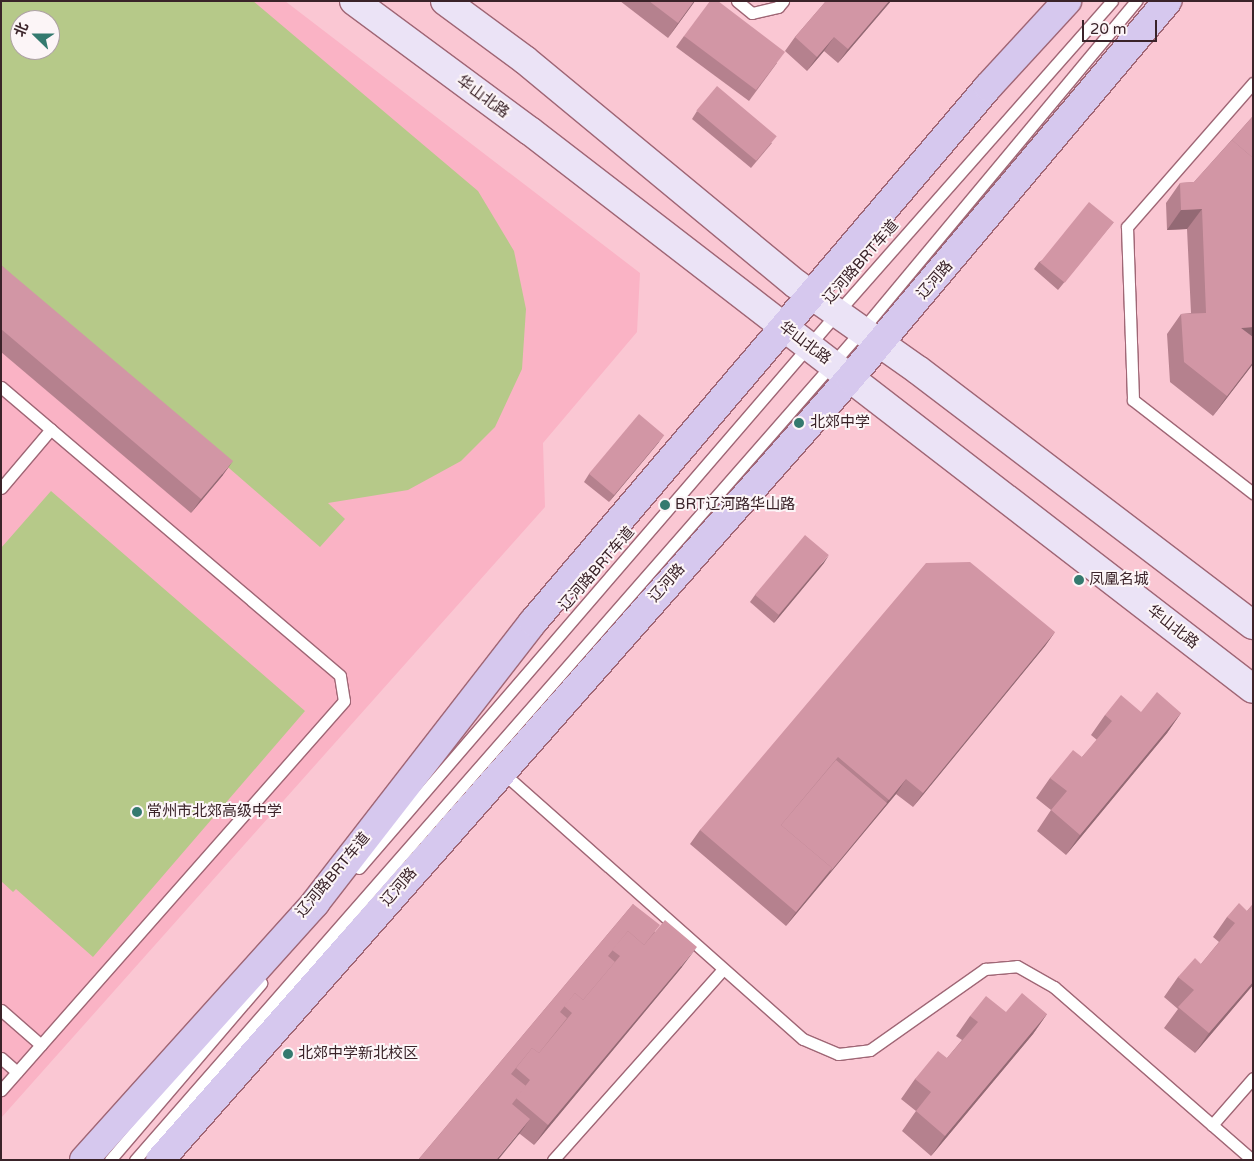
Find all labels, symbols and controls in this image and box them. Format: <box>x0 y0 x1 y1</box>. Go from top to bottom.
north arrow <box>10 10 60 60</box>
scale bar <box>1084 10 1159 42</box>
text: 北 <box>11 20 32 39</box>
text: 20 m <box>1090 20 1127 38</box>
street label: 华山北路 <box>453 72 513 122</box>
street label: 辽河路BRT车道 <box>820 216 902 308</box>
street label: 辽河路 <box>913 257 957 303</box>
street label: 华山北路 <box>776 318 834 368</box>
place label: 北郊中学 <box>810 414 870 432</box>
marker: 北郊中学 <box>792 416 806 430</box>
place label: BRT辽河路华山路 <box>675 496 795 514</box>
marker: BRT辽河路华山路 <box>659 499 671 511</box>
street label: 辽河路BRT车道 <box>556 523 638 615</box>
street label: 辽河路 <box>645 560 689 606</box>
place label: 凤凰名城 <box>1089 571 1149 589</box>
marker: 凤凰名城 <box>1073 574 1085 586</box>
street label: 华山北路 <box>1144 601 1202 653</box>
place label: 常州市北郊高级中学 <box>147 803 282 821</box>
marker: 常州市北郊高级中学 <box>131 806 143 818</box>
street label: 辽河路BRT车道 <box>292 829 374 921</box>
street label: 辽河路 <box>377 864 421 910</box>
place label: 北郊中学新北校区 <box>298 1045 418 1063</box>
marker: 北郊中学新北校区 <box>282 1048 294 1060</box>

